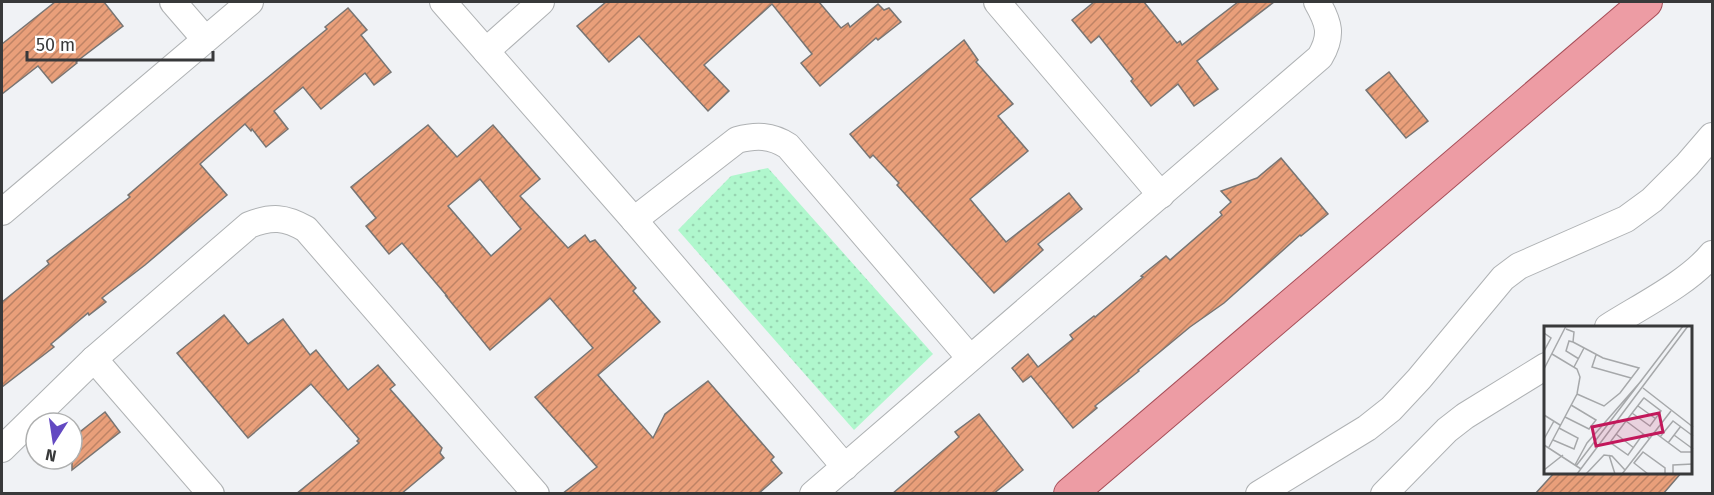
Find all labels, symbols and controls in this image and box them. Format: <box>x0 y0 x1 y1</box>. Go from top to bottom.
scale bar <box>27 24 213 62</box>
text: 50 m <box>36 34 75 56</box>
inset map <box>1544 326 1693 474</box>
north arrow <box>24 411 84 471</box>
text: N <box>44 445 58 466</box>

